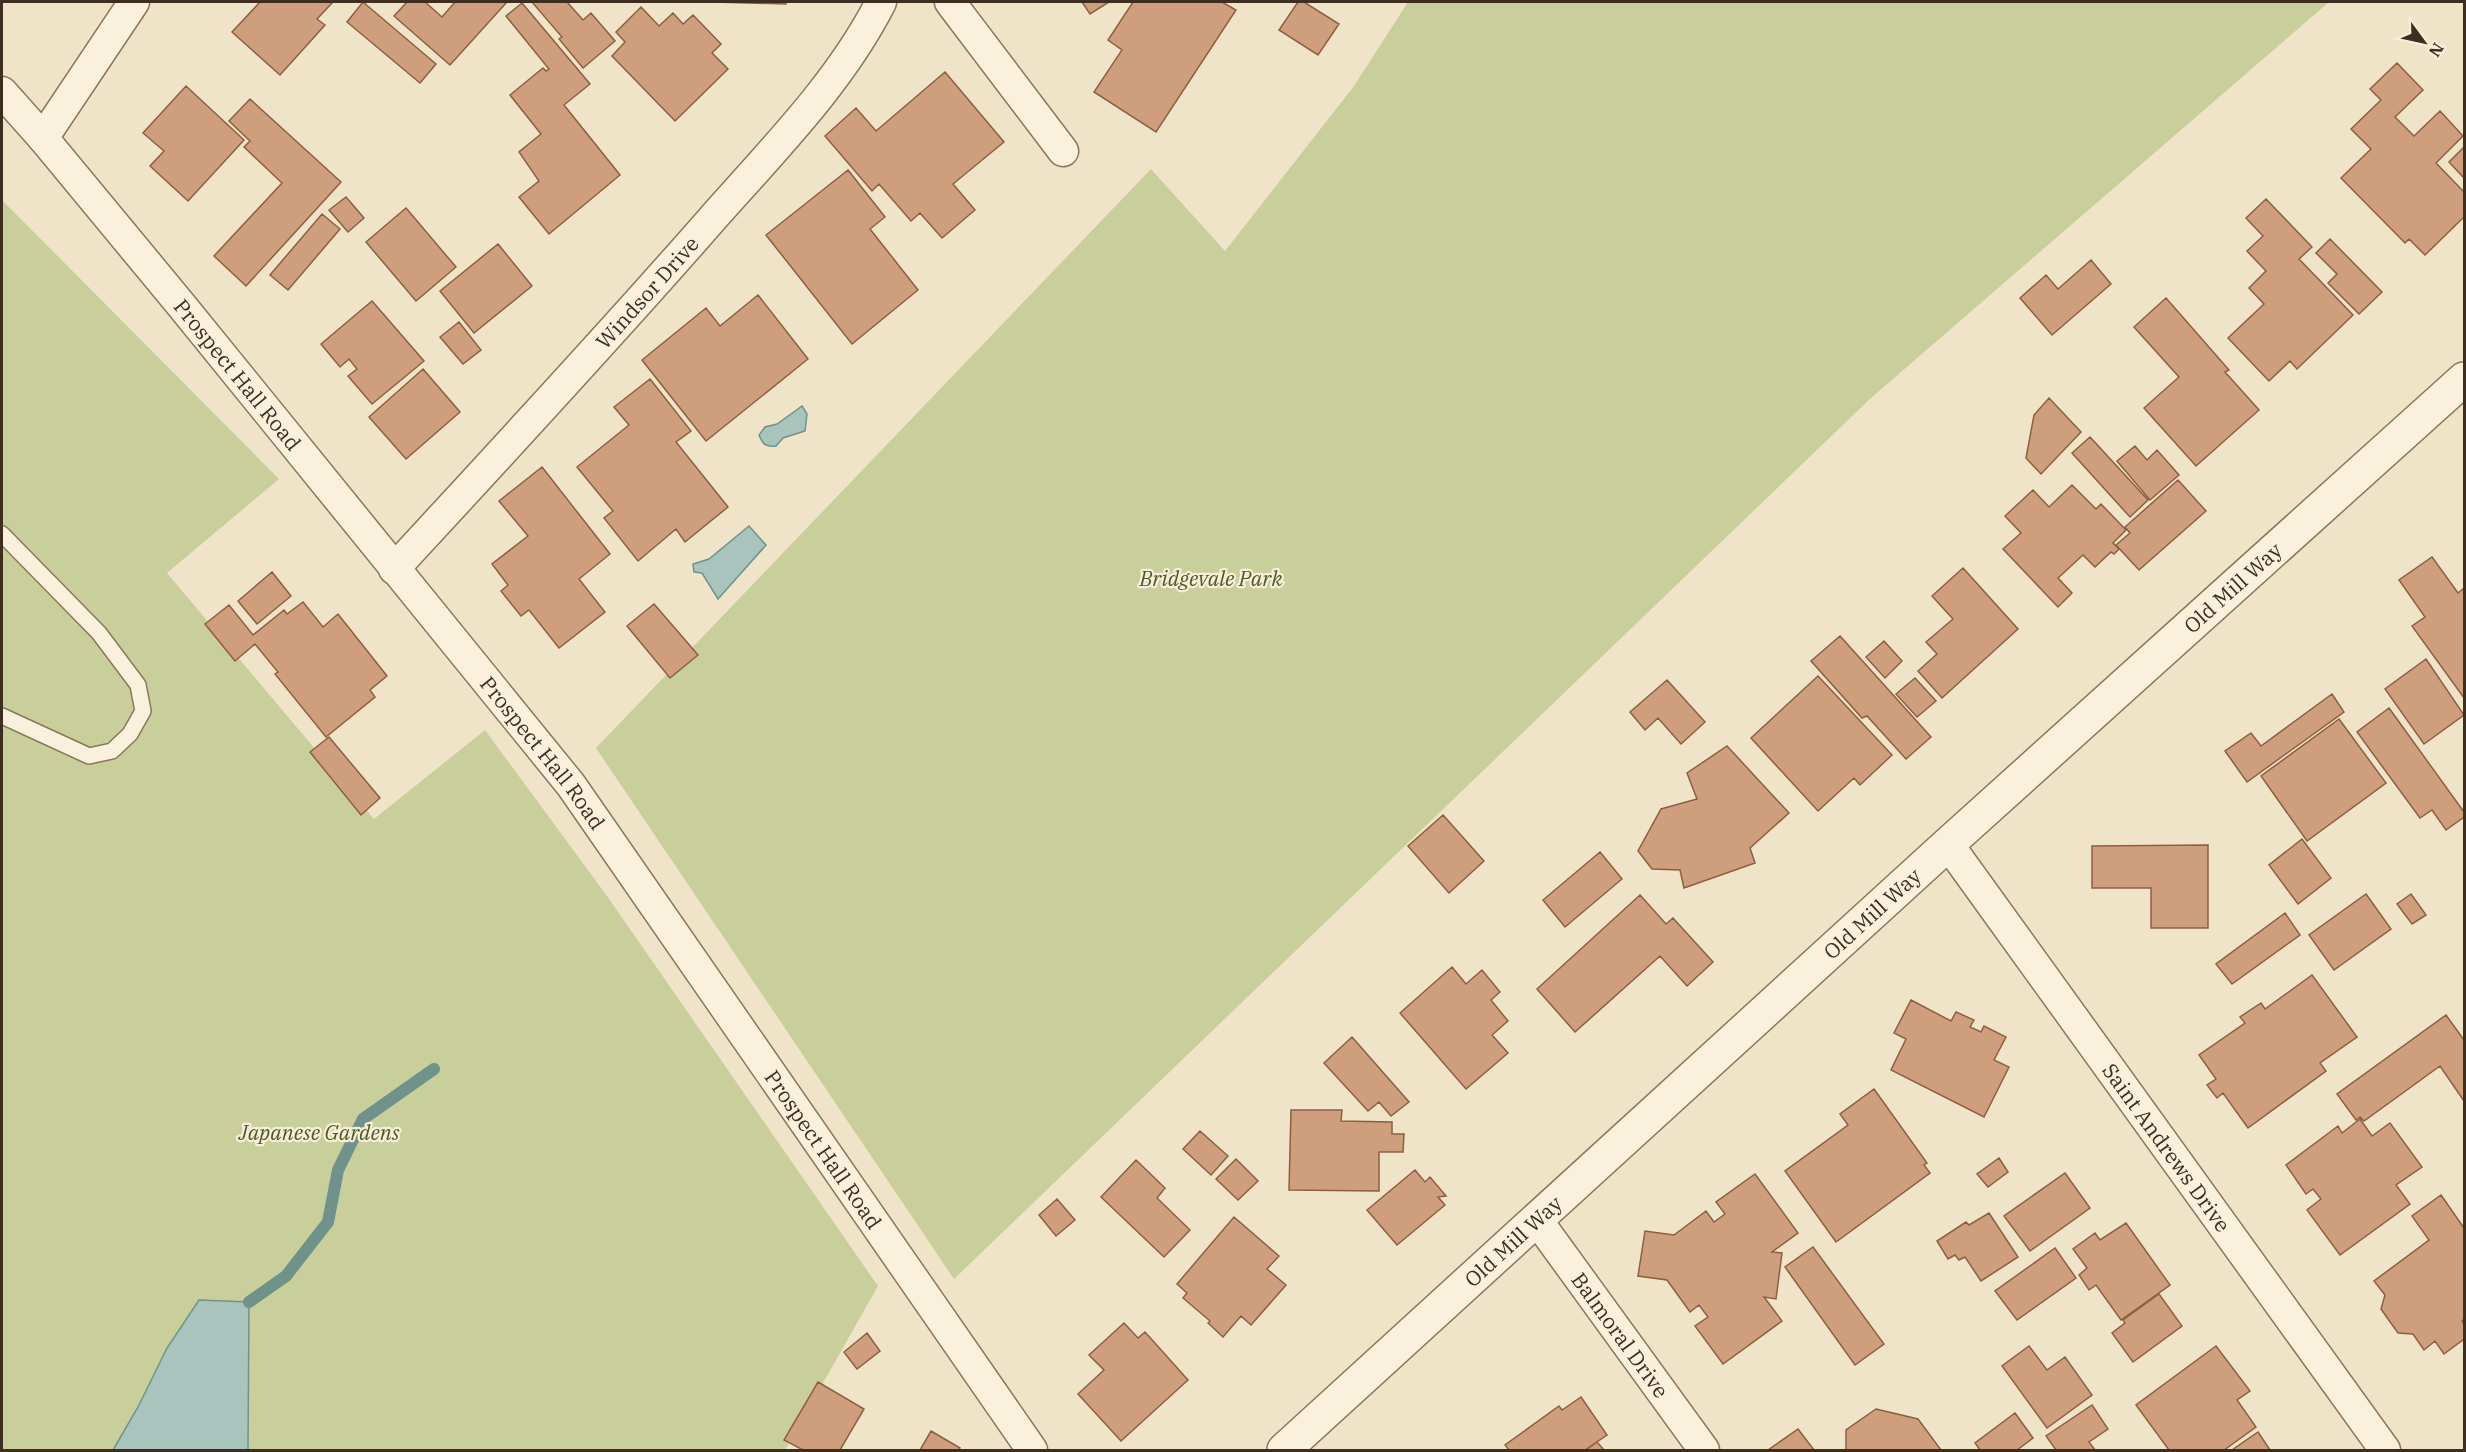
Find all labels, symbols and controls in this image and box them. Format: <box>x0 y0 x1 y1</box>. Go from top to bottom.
north arrow <box>2394 12 2454 72</box>
text: N <box>2425 39 2448 61</box>
street label: Windsor Drive <box>589 230 705 355</box>
street label: Prospect Hall Road <box>168 293 308 456</box>
street label: Old Mill Way <box>2177 535 2288 639</box>
park label: Bridgevale Park <box>1138 564 1283 592</box>
street label: Prospect Hall Road <box>474 670 612 835</box>
street label: Old Mill Way <box>1817 861 1927 965</box>
street label: Saint Andrews Drive <box>2096 1057 2237 1237</box>
street label: Prospect Hall Road <box>759 1064 889 1234</box>
park label: Japanese Gardens <box>238 1118 400 1146</box>
street label: Old Mill Way <box>1458 1189 1568 1293</box>
street label: Balmoral Drive <box>1565 1266 1675 1403</box>

